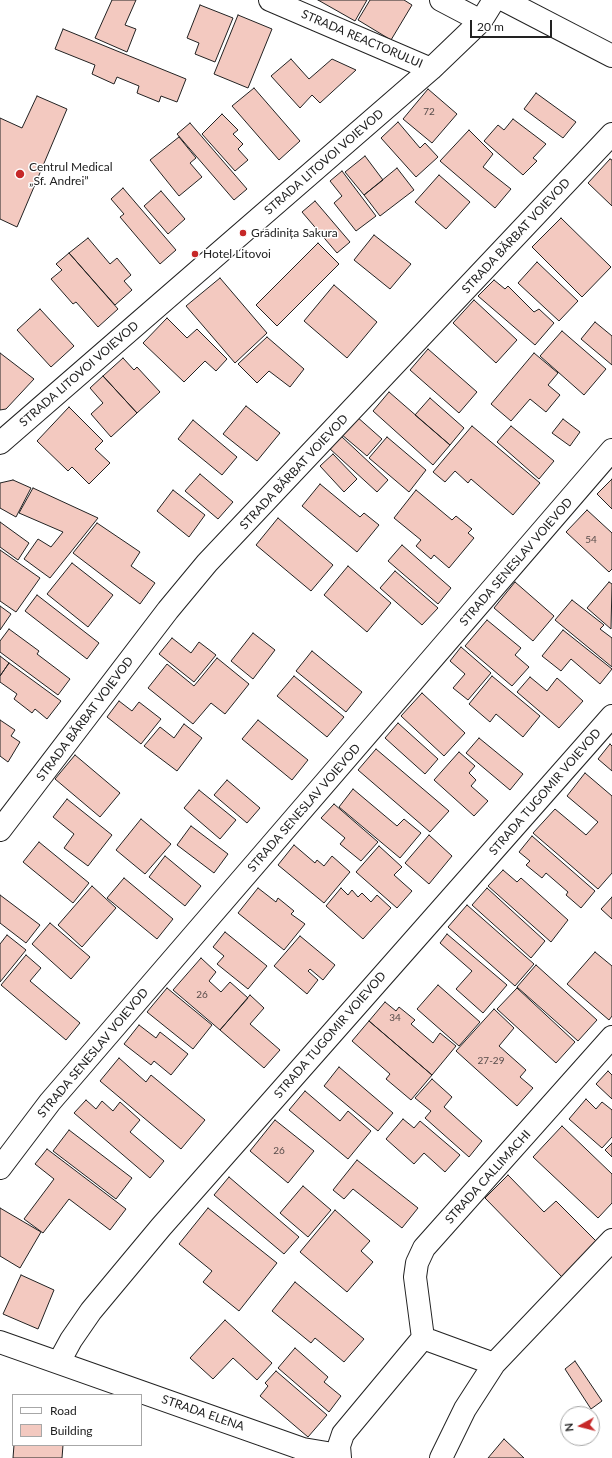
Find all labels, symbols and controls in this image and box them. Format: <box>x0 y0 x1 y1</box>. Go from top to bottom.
street label: STRADA REACTORULUI <box>299 7 425 71</box>
scale bar <box>472 12 554 38</box>
text: 20 m <box>477 19 504 34</box>
street label: STRADA LITOVOI VOIEVOD <box>261 106 387 218</box>
house number: 72 <box>423 106 435 118</box>
place label: Centrul Medical „Sf. Andrei” <box>29 160 113 188</box>
marker: Centrul Medical „Sf. Andrei” <box>14 168 26 180</box>
street label: STRADA BĂRBAT VOIEVOD <box>459 175 573 297</box>
place label: Grădinița Sakura <box>251 226 338 240</box>
marker: Grădinița Sakura <box>238 228 248 238</box>
place label: Hotel Litovoi <box>203 247 271 261</box>
marker: Hotel Litovoi <box>190 249 200 259</box>
street label: STRADA LITOVOI VOIEVOD <box>16 318 142 430</box>
street label: STRADA BĂRBAT VOIEVOD <box>237 411 351 533</box>
street label: STRADA SENESLAV VOIEVOD <box>457 495 575 629</box>
house number: 54 <box>585 534 597 546</box>
street label: STRADA BĂRBAT VOIEVOD <box>33 654 137 784</box>
street label: STRADA TUGOMIR VOIEVOD <box>486 726 604 858</box>
street label: STRADA SENESLAV VOIEVOD <box>245 741 363 875</box>
street label: STRADA TUGOMIR VOIEVOD <box>271 969 389 1101</box>
street label: STRADA SENESLAV VOIEVOD <box>35 985 151 1121</box>
house number: 26 <box>196 989 208 1001</box>
house number: 34 <box>389 1012 401 1024</box>
house number: 27-29 <box>478 1055 504 1067</box>
street label: STRADA CALLIMACHI <box>442 1127 534 1227</box>
house number: 26 <box>273 1145 285 1157</box>
street label: STRADA ELENA <box>160 1392 246 1434</box>
legend <box>12 1394 142 1446</box>
text: Road <box>50 1403 77 1418</box>
north arrow <box>560 1406 600 1446</box>
text: N <box>562 1422 576 1432</box>
text: Building <box>50 1423 93 1438</box>

